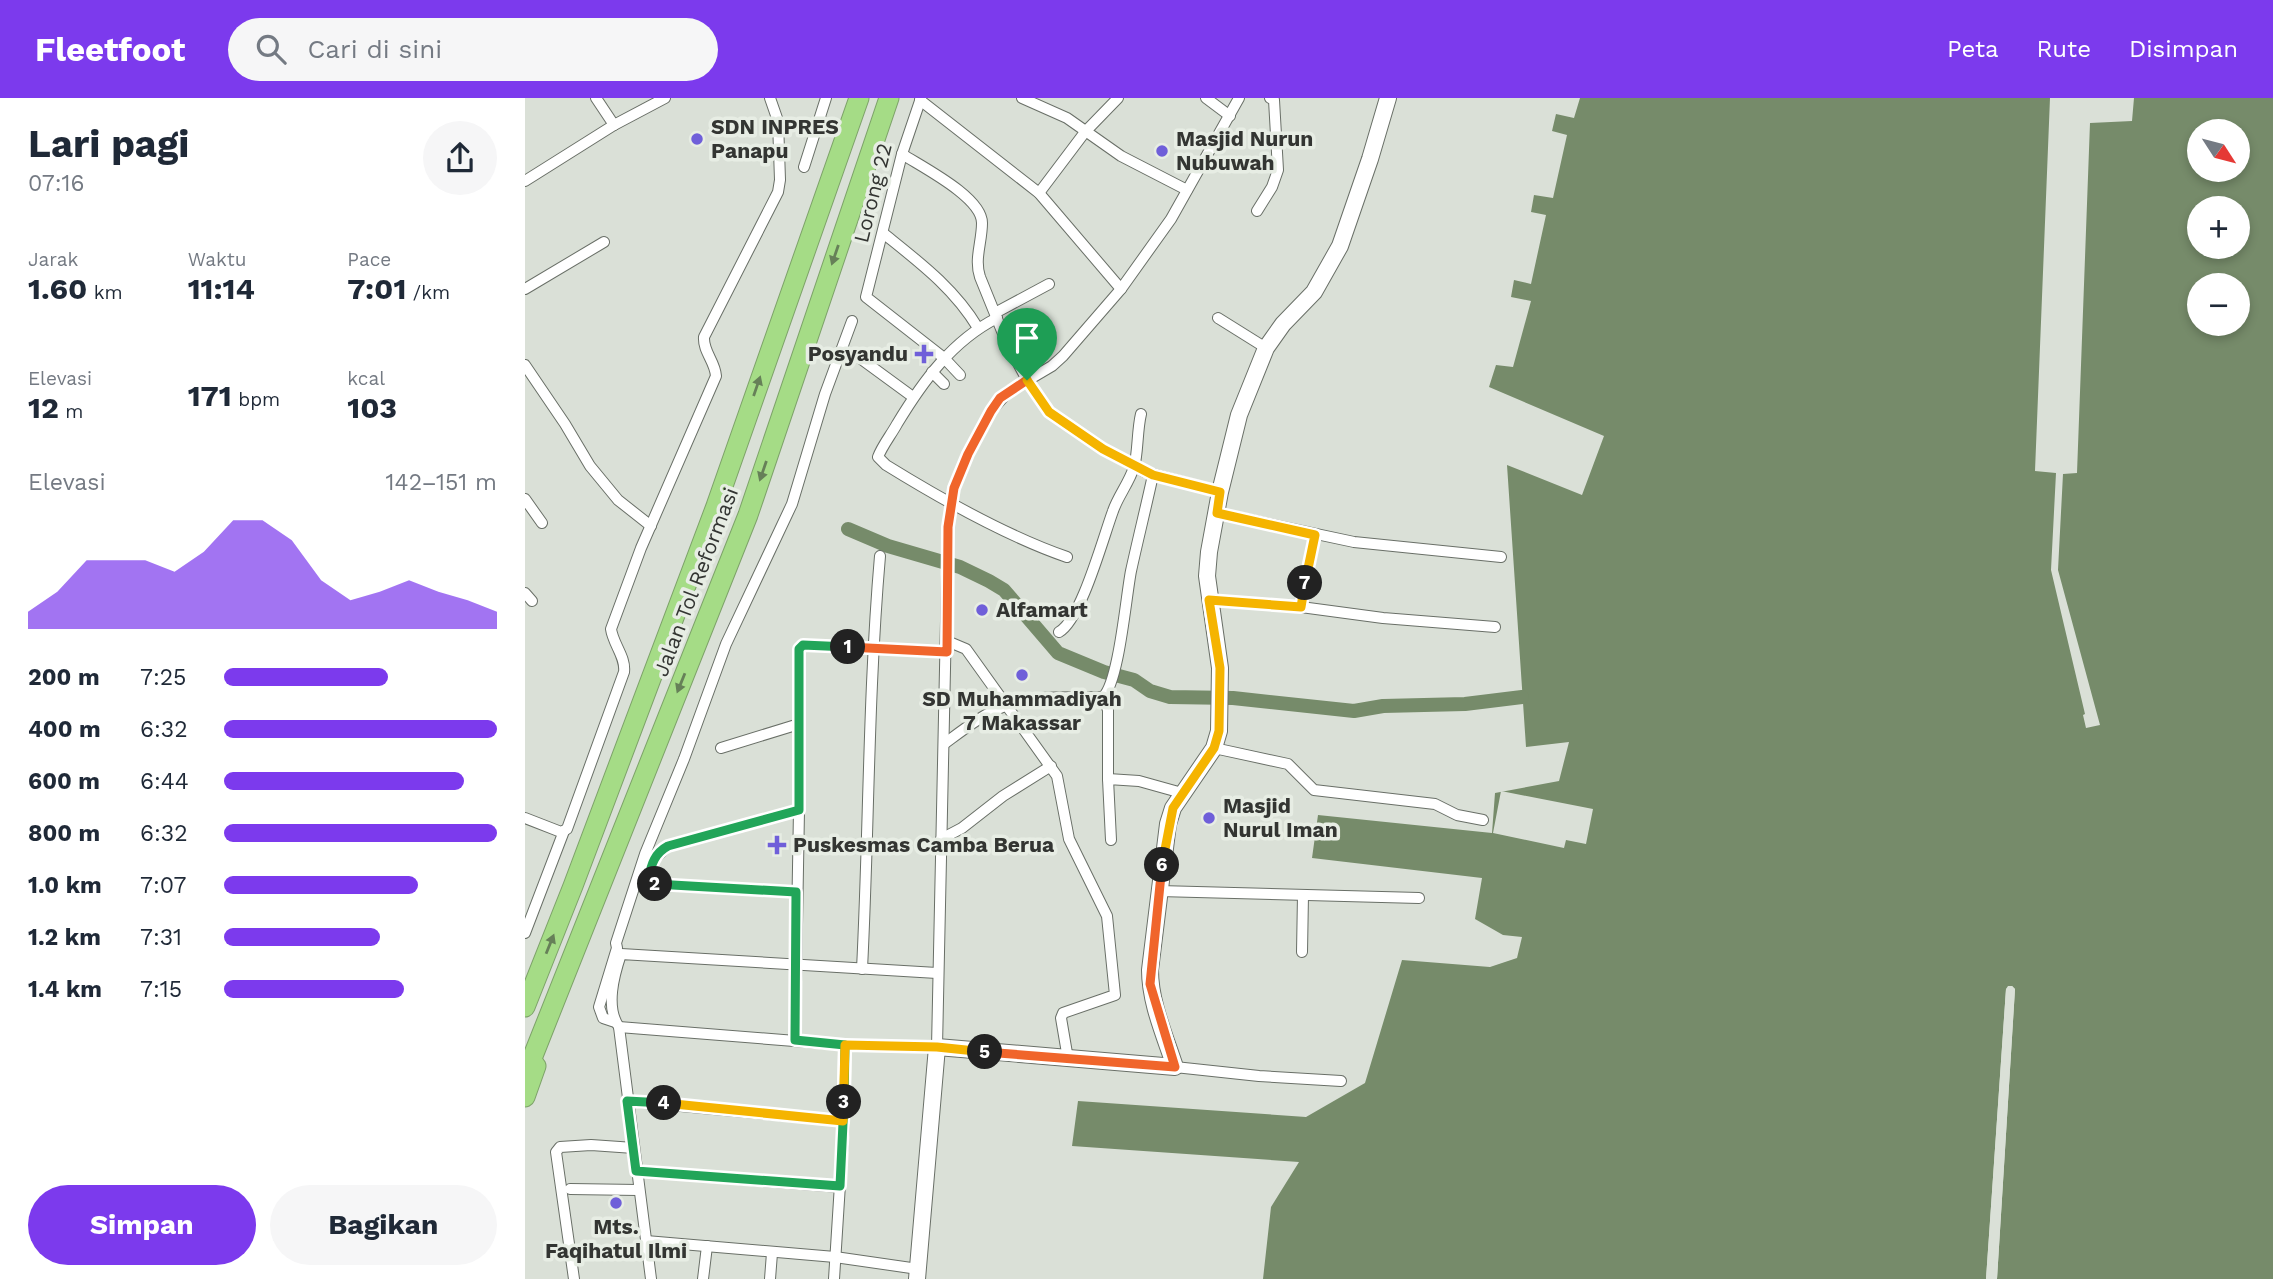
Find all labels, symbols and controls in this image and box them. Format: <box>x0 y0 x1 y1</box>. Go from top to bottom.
search box <box>228 18 718 81</box>
text: Fleetfoot <box>35 30 186 69</box>
icon: search <box>252 30 290 68</box>
text: Cari di sini <box>308 34 442 64</box>
text: Peta <box>1947 35 1999 63</box>
text: Rute <box>2037 35 2091 63</box>
text: Disimpan <box>2129 35 2238 63</box>
place label: SDN INPRES Panapu <box>711 114 839 163</box>
north arrow <box>2187 119 2251 182</box>
map controls <box>2187 119 2250 336</box>
button: share <box>423 121 497 195</box>
text: Lari pagi <box>28 122 189 166</box>
place label: Masjid Nurun Nubuwah <box>1176 126 1313 175</box>
marker: SDN INPRES Panapu <box>689 131 705 147</box>
street label: Lorong 22 <box>848 141 897 245</box>
marker: Masjid Nurun Nubuwah <box>1154 143 1170 159</box>
text: 07:16 <box>28 170 85 197</box>
button: + <box>2187 196 2250 259</box>
one-way arrow <box>830 245 840 266</box>
text: Jarak <box>28 248 78 271</box>
text: Waktu <box>188 248 246 271</box>
text: Pace <box>347 248 391 271</box>
text: 1.60 <box>28 271 87 306</box>
text: 11:14 <box>188 271 255 306</box>
text: 7:01 <box>347 271 406 306</box>
button: − <box>2187 273 2250 336</box>
text: km <box>87 281 123 304</box>
text: /km <box>406 281 450 304</box>
pin <box>997 308 1057 380</box>
icon: arrive <box>1008 319 1046 357</box>
place label: Posyandu <box>808 341 908 366</box>
marker: Posyandu <box>914 344 934 364</box>
text: Elevasi <box>28 367 92 390</box>
text: kcal <box>347 367 385 390</box>
one-way arrow <box>752 376 763 397</box>
text: 171 <box>188 378 232 413</box>
text: bpm <box>232 388 280 411</box>
text: 12 <box>28 390 59 425</box>
text: 103 <box>347 390 397 425</box>
text: m <box>59 400 83 423</box>
one-way arrow <box>757 461 768 482</box>
text: Elevasi <box>28 469 106 496</box>
text: 142–151 m <box>386 469 497 496</box>
street label: Jalan Tol Reformasi <box>648 484 743 680</box>
pin: 7 <box>1287 566 1323 601</box>
text: 7 <box>1299 571 1310 594</box>
place label: Alfamart <box>996 597 1088 622</box>
marker: Alfamart <box>974 602 990 618</box>
pin: 1 <box>831 630 865 664</box>
text: 1 <box>843 635 852 658</box>
text: 200 m <box>28 664 100 691</box>
text: 7:25 <box>140 664 187 691</box>
marker: SD Muhammadiyah 7 Makassar <box>1014 667 1030 683</box>
one-way arrow <box>676 673 687 694</box>
place label: SD Muhammadiyah 7 Makassar <box>922 686 1122 735</box>
text: 400 m <box>28 716 101 743</box>
text: 6:32 <box>140 716 188 743</box>
text: 600 m <box>28 768 100 795</box>
text: 6:44 <box>140 768 189 795</box>
place label: Masjid Nurul Iman <box>1223 793 1338 842</box>
marker: Masjid Nurul Iman <box>1201 810 1217 826</box>
text: 800 m <box>28 820 100 847</box>
text: 6:32 <box>140 820 188 847</box>
place label: Puskesmas Camba Berua <box>793 832 1055 857</box>
marker: Puskesmas Camba Berua <box>767 835 787 855</box>
pin: 6 <box>1145 848 1179 882</box>
text: 6 <box>1156 853 1167 876</box>
pin: 2 <box>638 866 673 902</box>
text: 1.0 km <box>28 872 102 899</box>
text: 7:07 <box>140 872 186 899</box>
text: 2 <box>649 872 660 895</box>
text: 1.2 km <box>28 924 101 951</box>
text: 7:31 <box>140 924 182 951</box>
one-way arrow <box>545 933 556 954</box>
text: 1.4 km <box>28 976 102 1003</box>
text: 7:15 <box>140 976 182 1003</box>
pin: 5 <box>967 1034 1002 1070</box>
text: 5 <box>979 1040 990 1063</box>
pin: 3 <box>827 1084 861 1119</box>
pin: 4 <box>647 1086 681 1121</box>
text: 3 <box>838 1090 849 1113</box>
text: 4 <box>657 1091 670 1114</box>
button: Simpan <box>28 1185 256 1265</box>
button: Bagikan <box>270 1185 497 1265</box>
marker: Mts. Faqihatul Ilmi <box>608 1195 624 1211</box>
place label: Mts. Faqihatul Ilmi <box>545 1214 687 1263</box>

